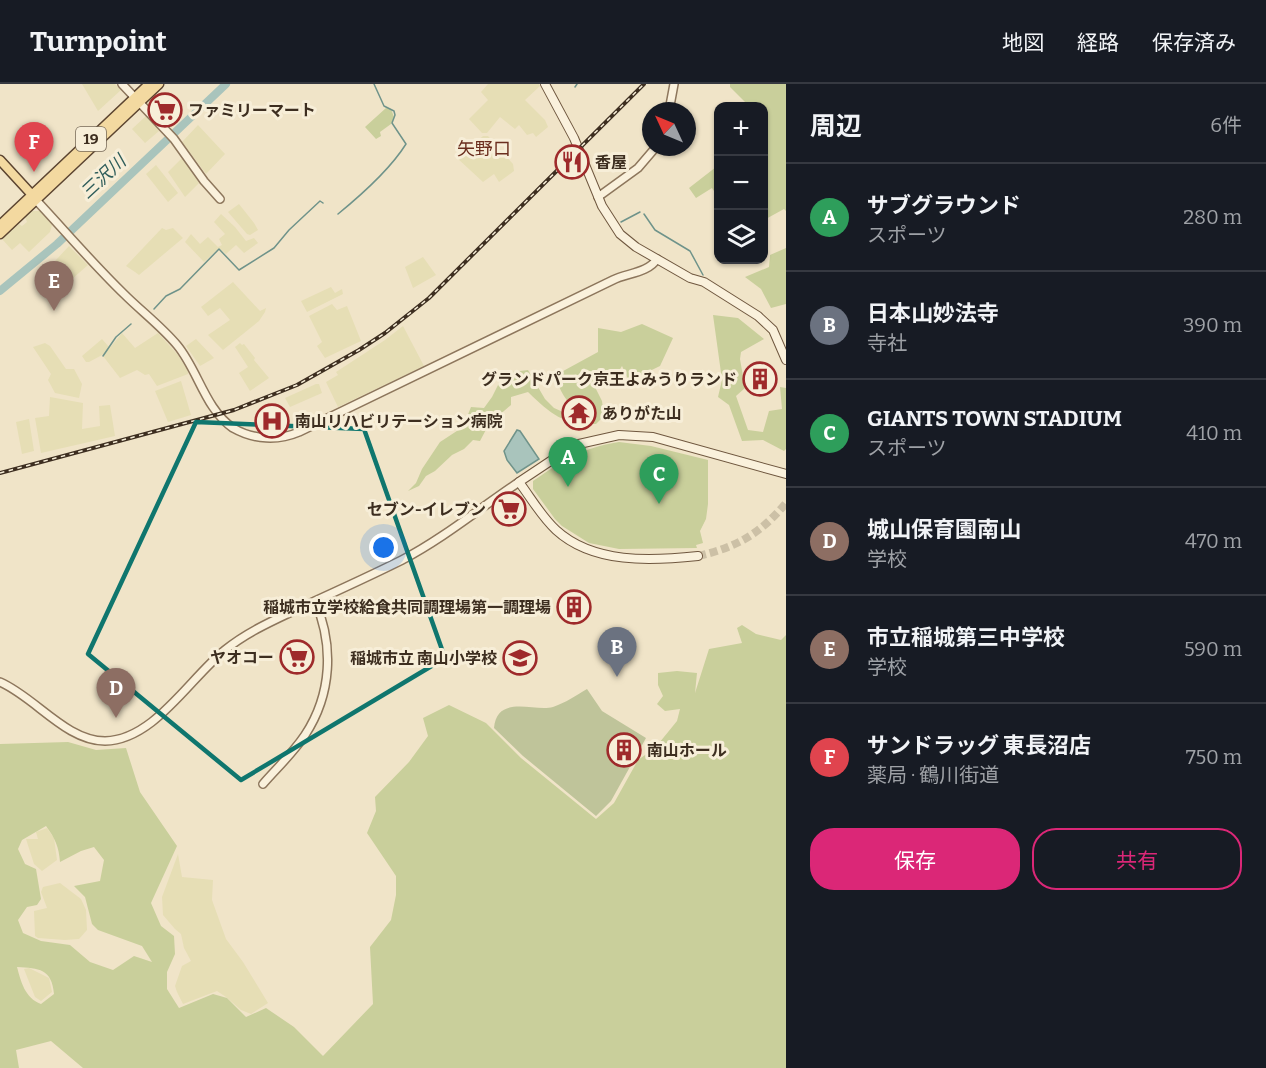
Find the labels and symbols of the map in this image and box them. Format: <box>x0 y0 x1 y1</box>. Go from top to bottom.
supermarket icon: ファミリーマート <box>147 92 183 128</box>
place label: ファミリーマート <box>188 101 316 120</box>
north arrow <box>642 102 696 156</box>
pin: F <box>15 122 54 172</box>
road number: 19 <box>76 127 106 151</box>
district label: 矢野口 <box>457 138 511 160</box>
restaurant icon: 香屋 <box>554 144 590 180</box>
water label: 三沢川 <box>76 149 132 203</box>
place label: 香屋 <box>595 153 627 172</box>
pin: E <box>34 262 74 311</box>
building icon: グランドパーク京王よみうりランド <box>742 361 778 397</box>
place label: グランドパーク京王よみうりランド <box>481 370 737 389</box>
temple icon: ありがた山 <box>561 395 597 431</box>
hospital icon: 南山リハビリテーション病院 <box>254 403 290 439</box>
place label: ありがた山 <box>602 404 682 423</box>
place label: 南山リハビリテーション病院 <box>295 412 503 431</box>
pin: A <box>548 438 588 487</box>
pin: C <box>640 454 678 504</box>
supermarket icon: セブン-イレブン <box>491 491 527 527</box>
place label: セブン-イレブン <box>367 500 486 519</box>
your location <box>369 533 398 562</box>
building icon: 稲城市立学校給食共同調理場第一調理場 <box>556 589 592 625</box>
place label: 稲城市立学校給食共同調理場第一調理場 <box>263 598 551 617</box>
pin: B <box>598 628 636 677</box>
supermarket icon: ヤオコー <box>279 639 315 675</box>
school or university icon: 稲城市立 南山小学校 <box>502 640 538 676</box>
place label: ヤオコー <box>210 648 274 667</box>
place label: 稲城市立 南山小学校 <box>350 649 497 668</box>
pin: D <box>96 668 136 718</box>
building icon: 南山ホール <box>606 732 642 768</box>
place label: 南山ホール <box>647 741 727 760</box>

